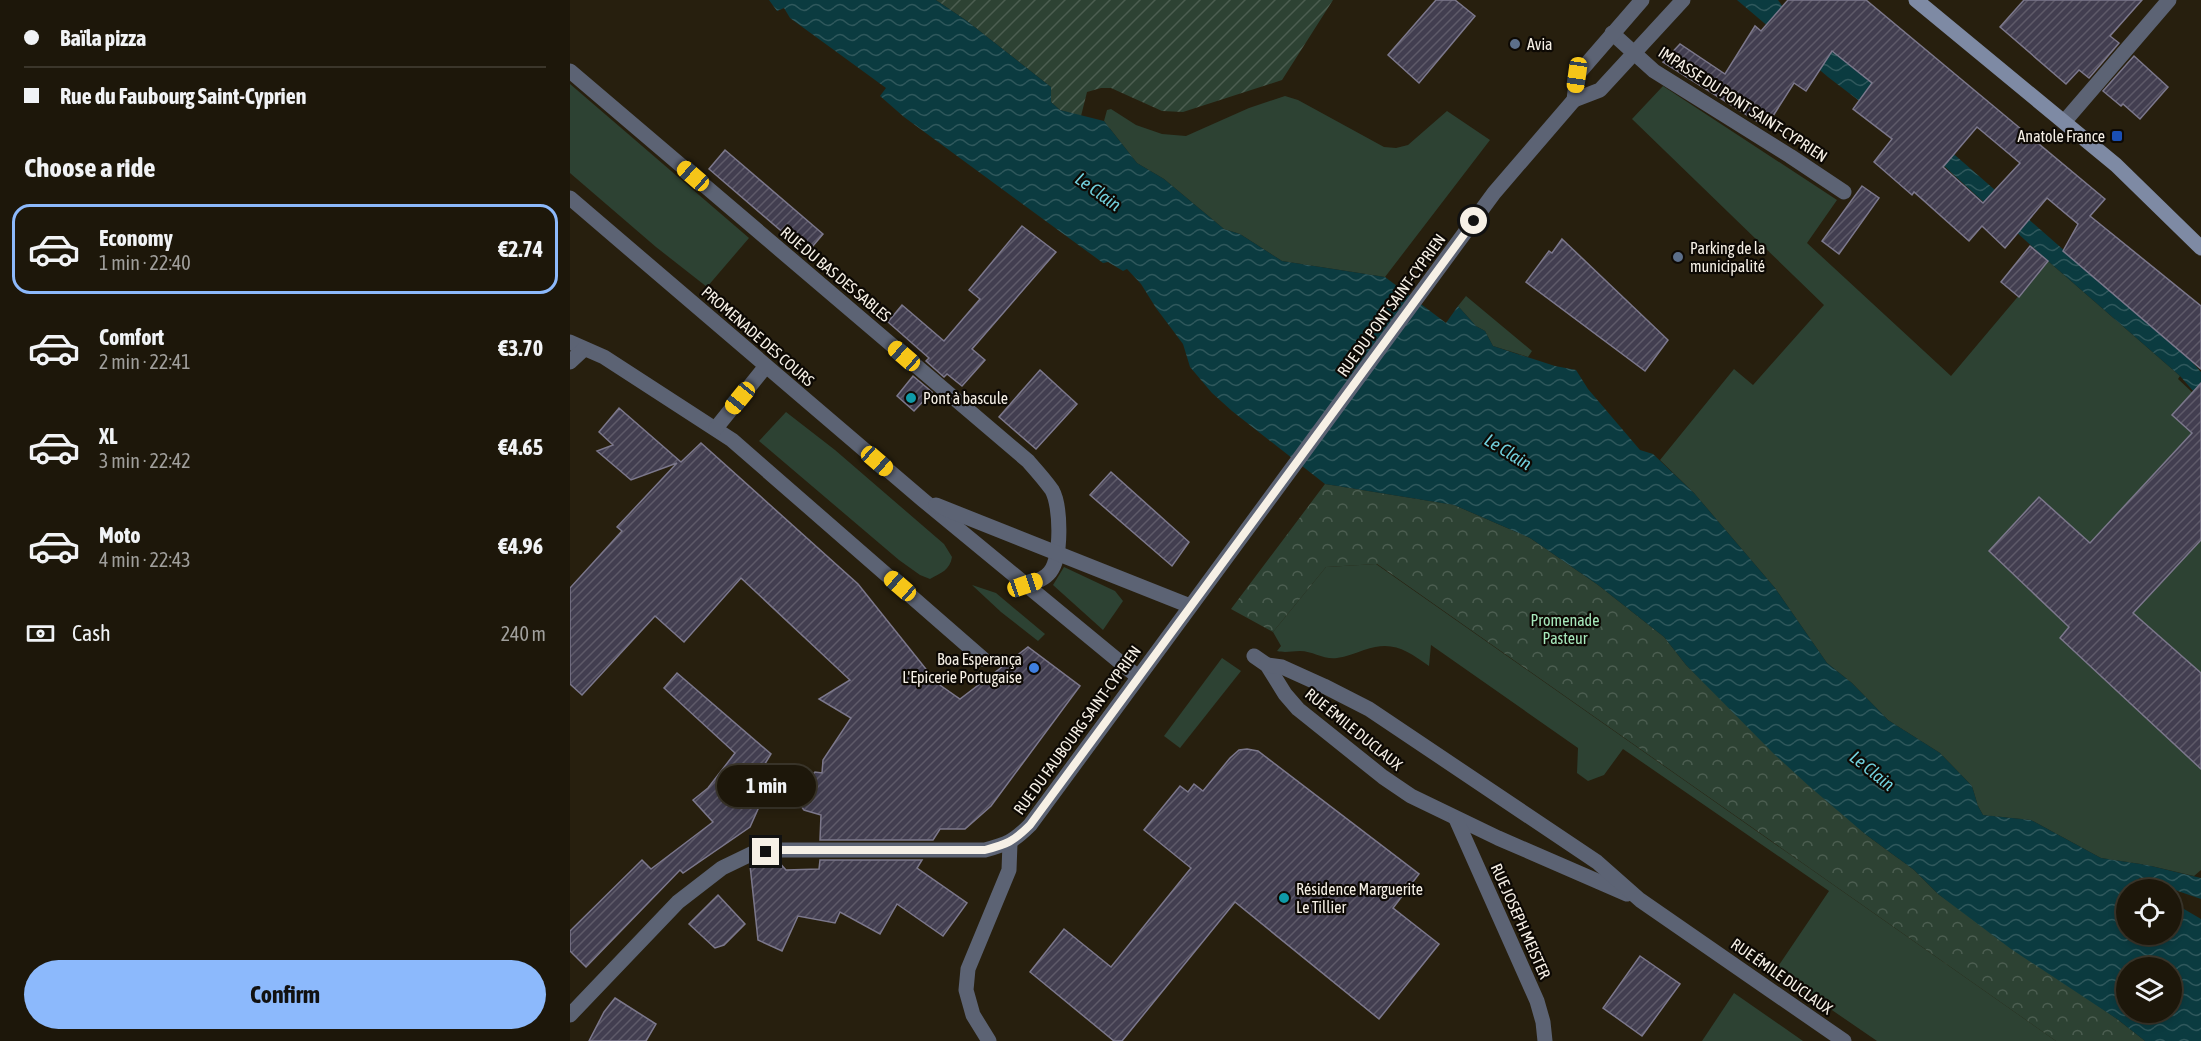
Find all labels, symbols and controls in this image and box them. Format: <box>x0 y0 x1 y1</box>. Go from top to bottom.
text: Baïla pizza <box>60 25 146 51</box>
place label: Avia <box>1527 35 1553 53</box>
marker: Avia <box>1508 37 1522 51</box>
street label: IMPASSE DU PONT SAINT-CYPRIEN <box>1655 43 1831 165</box>
car <box>1566 56 1588 94</box>
text: Rue du Faubourg Saint-Cyprien <box>60 83 306 109</box>
place label: Anatole France <box>2018 127 2105 145</box>
marker: Anatole France <box>2110 129 2124 143</box>
text: Choose a ride <box>24 152 156 183</box>
car <box>674 157 712 195</box>
water label: Le Clain <box>1071 168 1125 215</box>
route start <box>1460 207 1487 234</box>
icon: car <box>27 222 81 276</box>
street label: RUE DU BAS DES SABLES <box>777 223 895 325</box>
text: Economy <box>99 225 173 251</box>
street label: RUE DU PONT SAINT-CYPRIEN <box>1333 230 1449 380</box>
text: €2.74 <box>498 236 543 262</box>
place label: Parking de la municipalité <box>1690 239 1765 276</box>
marker: Parking de la municipalité <box>1671 250 1685 264</box>
text: 1 min · 22:40 <box>99 251 191 274</box>
street label: PROMENADE DES COURS <box>698 282 818 390</box>
icon: car <box>27 321 81 375</box>
text: Comfort <box>99 324 164 350</box>
text: €3.70 <box>498 335 543 361</box>
car <box>885 337 923 375</box>
text: 2 min · 22:41 <box>99 350 191 373</box>
car <box>722 378 758 418</box>
place label: Pont à bascule <box>923 389 1008 407</box>
marker: Pont à bascule <box>904 391 918 405</box>
icon: car <box>27 420 81 474</box>
text: XL <box>99 423 117 449</box>
water label: Le Clain <box>1481 429 1536 474</box>
text: €4.65 <box>498 434 543 460</box>
car <box>858 442 896 480</box>
text: 3 min · 22:42 <box>99 449 191 472</box>
icon: car <box>27 519 81 573</box>
text: Moto <box>99 522 141 548</box>
text: €4.96 <box>498 533 543 559</box>
text: 4 min · 22:43 <box>99 548 191 571</box>
car <box>881 567 919 605</box>
car <box>1005 571 1045 599</box>
park label: Promenade Pasteur <box>1531 611 1599 647</box>
icon: cash <box>24 617 57 650</box>
text: Cash <box>72 620 111 646</box>
text: 240 m <box>501 622 546 645</box>
street label: RUE DU FAUBOURG SAINT-CYPRIEN <box>1010 642 1144 818</box>
place label: Boa Esperança L'Epicerie Portugaise <box>902 650 1022 687</box>
marker: Boa Esperança L'Epicerie Portugaise <box>1027 661 1041 675</box>
street label: RUE ÉMILE DUCLAUX <box>1302 684 1407 774</box>
water label: Le Clain <box>1846 746 1899 795</box>
callout: 1 min <box>716 765 816 807</box>
text: 1 min <box>746 774 787 797</box>
route end <box>752 838 779 865</box>
street label: RUE JOSEPH MEISTER <box>1488 861 1554 981</box>
map controls <box>2116 879 2182 1023</box>
button: locate <box>2116 879 2182 945</box>
place label: Résidence Marguerite Le Tillier <box>1296 880 1423 916</box>
marker: Résidence Marguerite Le Tillier <box>1277 891 1291 905</box>
street label: RUE ÉMILE DUCLAUX <box>1728 934 1837 1018</box>
button: layers <box>2116 957 2182 1023</box>
button: Confirm <box>24 960 546 1029</box>

